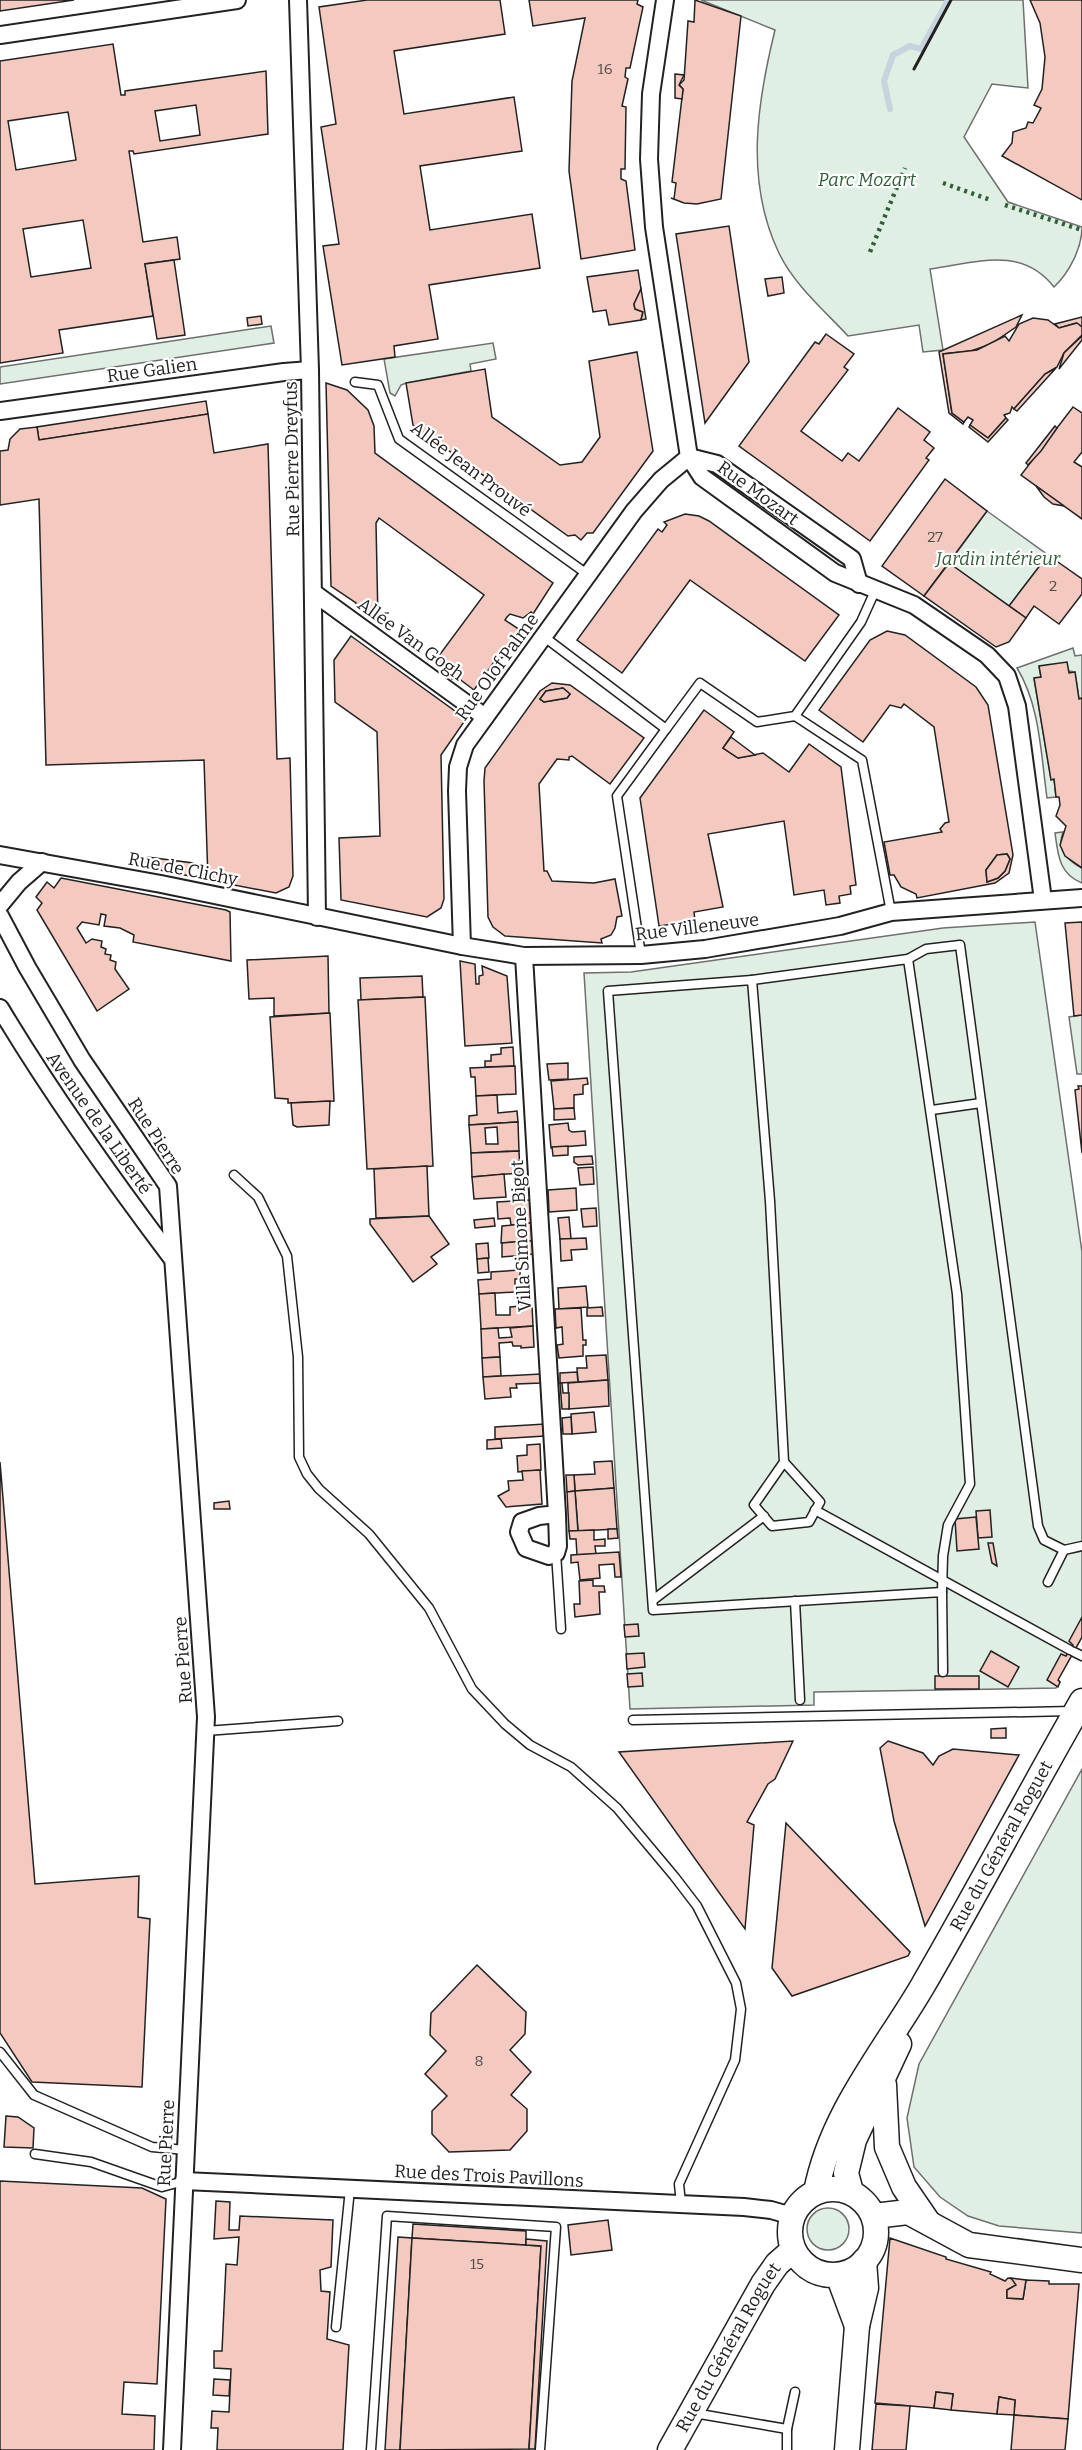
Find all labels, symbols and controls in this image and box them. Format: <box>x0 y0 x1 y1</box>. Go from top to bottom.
house number: 16 <box>598 60 613 78</box>
park label: Parc Mozart <box>818 169 916 191</box>
street label: Rue Galien <box>105 353 199 387</box>
street label: Rue Pierre Dreyfus <box>280 381 304 537</box>
street label: Allée Jean Prouvé <box>406 417 536 521</box>
street label: Rue Mozart <box>713 456 803 530</box>
house number: 27 <box>927 528 943 546</box>
park label: Jardin intérieur <box>934 548 1061 570</box>
house number: 2 <box>1049 577 1057 595</box>
street label: Allée Van Gogh <box>353 593 469 685</box>
street label: Rue Olof Palme <box>451 609 543 725</box>
street label: Rue de Clichy <box>126 848 240 890</box>
street label: Rue Villeneuve <box>634 908 760 946</box>
street label: Avenue de la Liberté <box>42 1048 156 1198</box>
street label: Rue Pierre <box>123 1094 189 1178</box>
street label: Villa Simone Bigot <box>506 1159 536 1312</box>
street label: Rue Pierre <box>169 1616 197 1704</box>
street label: Rue du Général Roguet <box>945 1756 1057 1935</box>
house number: 8 <box>474 2052 484 2070</box>
street label: Rue Pierre <box>153 2099 179 2187</box>
street label: Rue des Trois Pavillons <box>394 2160 584 2192</box>
house number: 15 <box>470 2255 484 2273</box>
street label: Rue du Général Roguet <box>671 2258 786 2436</box>

